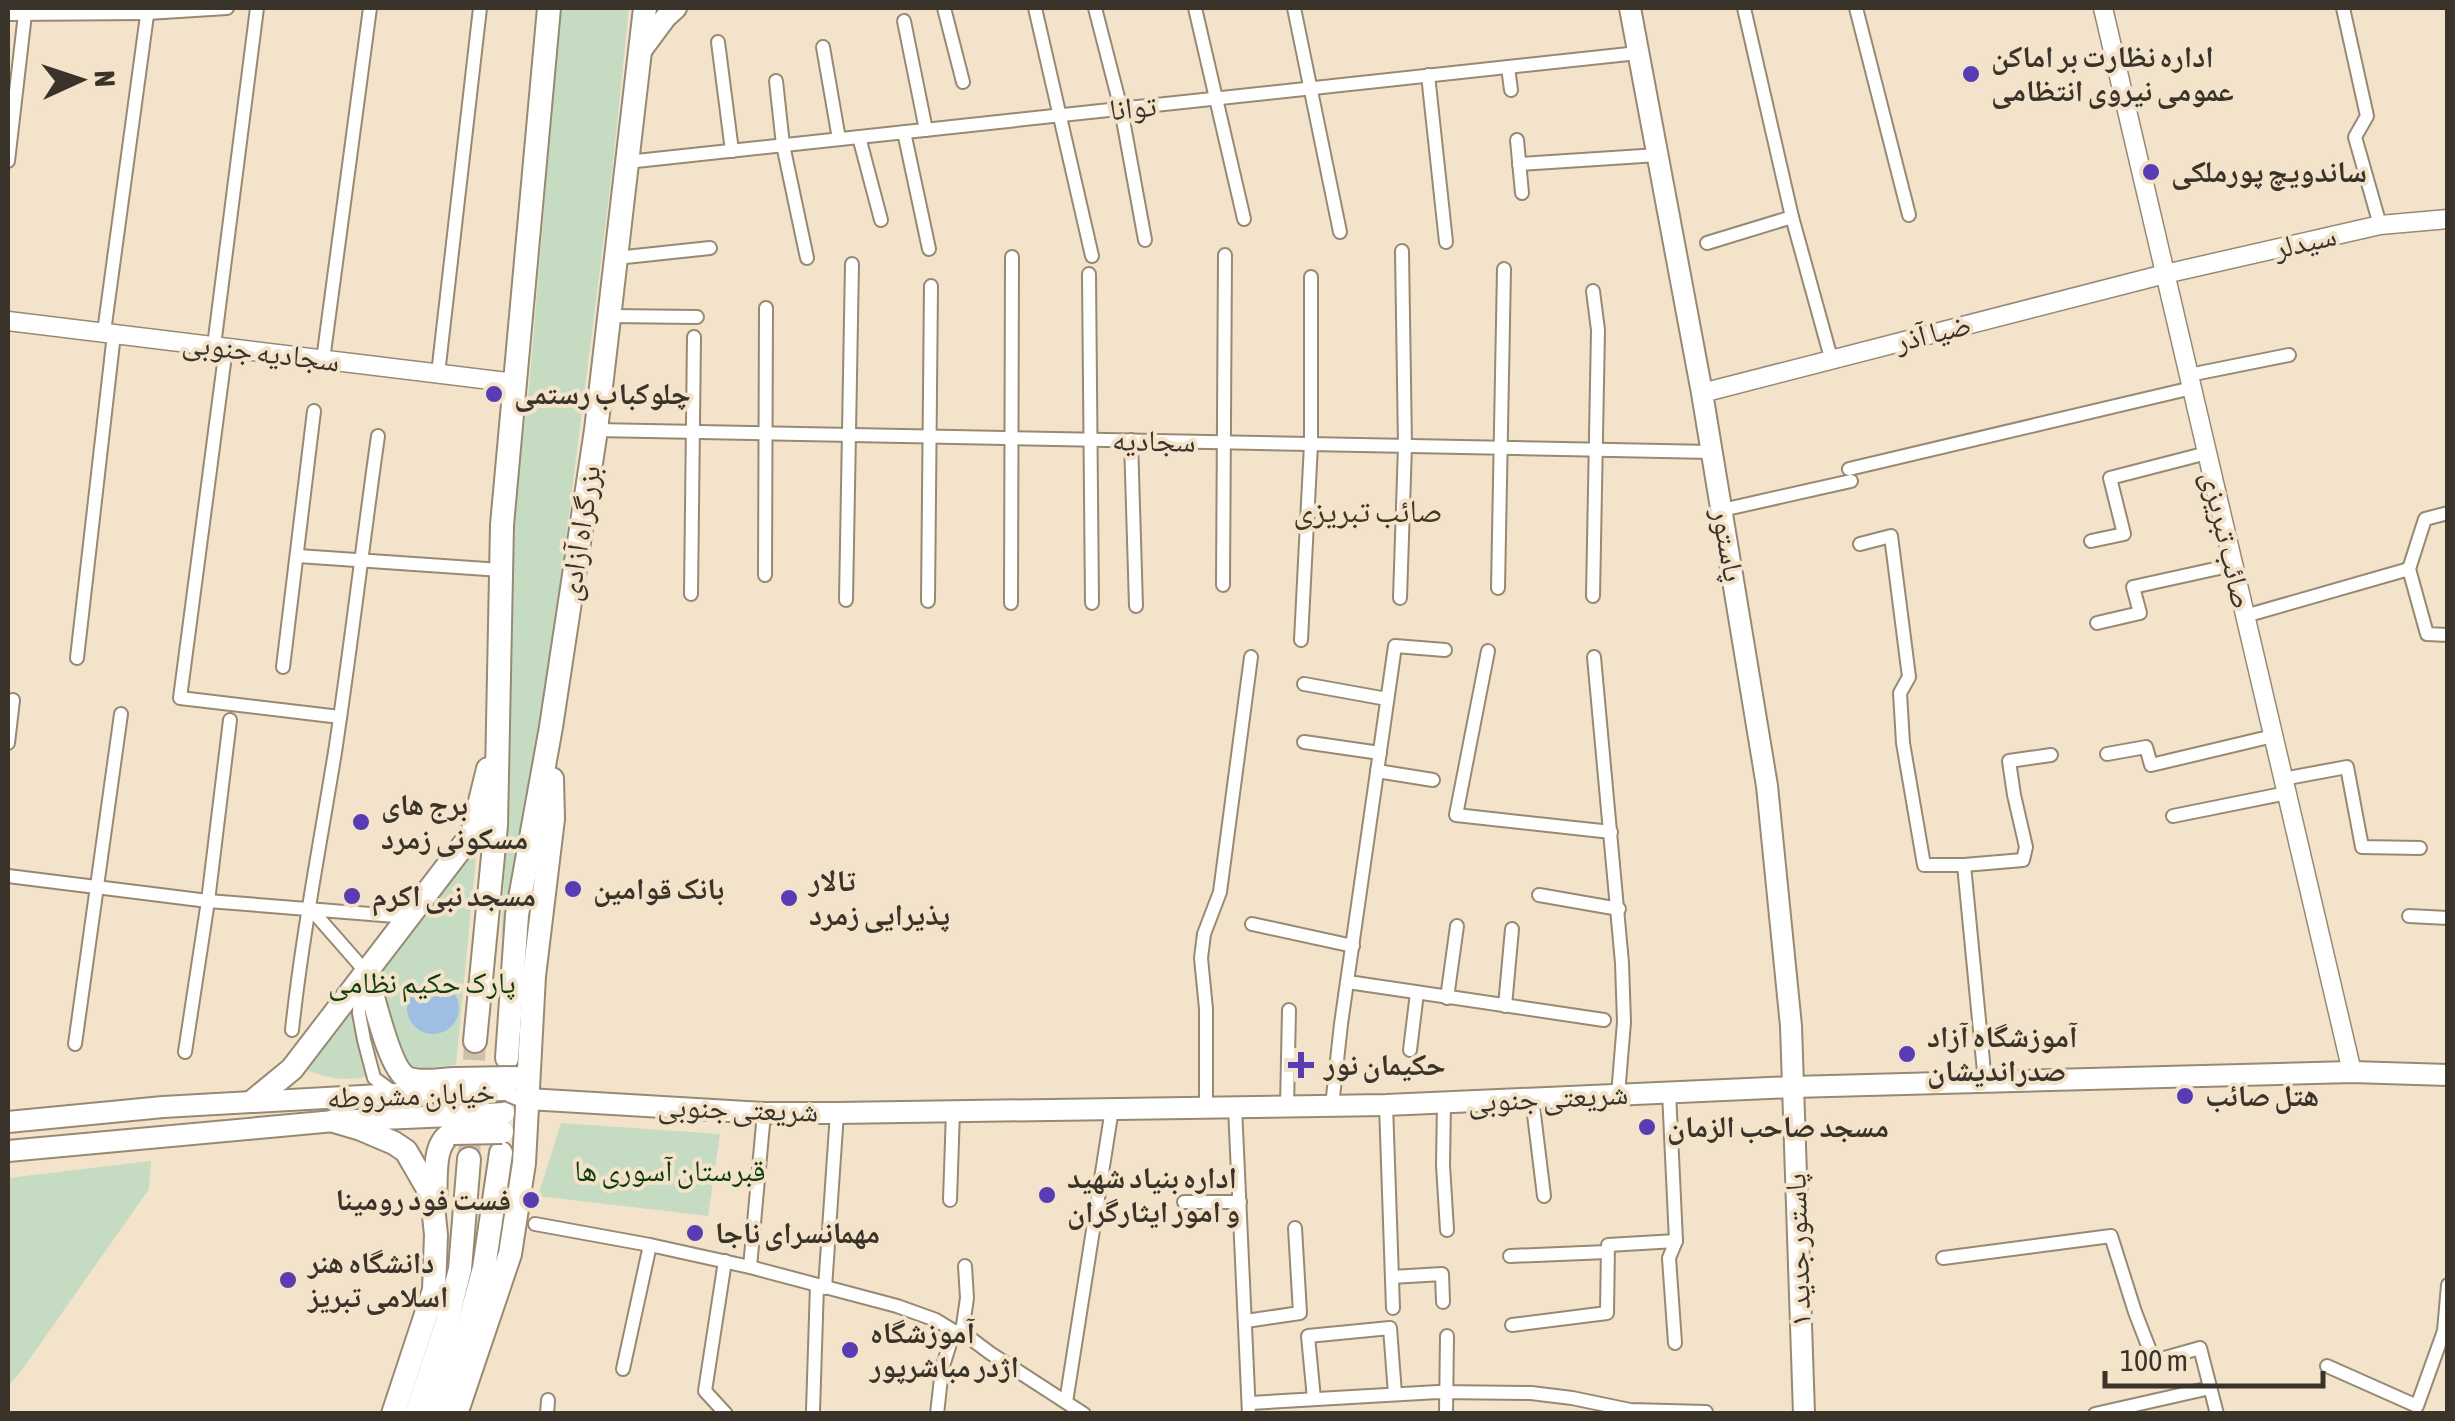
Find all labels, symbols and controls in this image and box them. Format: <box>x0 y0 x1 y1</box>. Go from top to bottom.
north arrow <box>30 30 130 130</box>
place label: اداره نظارت بر اماکن عمومی نیروی انتظامی <box>1991 39 2234 109</box>
marker: اداره نظارت بر اماکن عمومی نیروی انتظامی <box>1960 63 1982 85</box>
text: N <box>89 70 121 88</box>
street label: توانا <box>1108 88 1158 126</box>
place label: ساندویچ پورملکی <box>2171 154 2367 191</box>
marker: ساندویچ پورملکی <box>2140 161 2162 183</box>
street label: سیدلر <box>2269 217 2340 265</box>
street label: ضیا آذر <box>1890 306 1974 359</box>
street label: سجادیه جنوبی <box>180 324 342 380</box>
place label: چلوکباب رستمی <box>514 376 691 412</box>
marker: چلوکباب رستمی <box>483 383 505 405</box>
street label: سجادیه <box>1112 422 1196 458</box>
street label: بزرگراه آزادی <box>552 463 608 603</box>
street label: صائب تبریزی <box>2194 468 2260 612</box>
district label: صائب تبریزی <box>1293 492 1443 530</box>
street label: پاستور <box>1703 504 1752 585</box>
place label: برج های مسکونی زمرد <box>381 787 528 857</box>
marker: برج های مسکونی زمرد <box>350 811 372 833</box>
place label: تالار پذیرایی زمرد <box>807 863 950 933</box>
place label: بانک قوامین <box>593 871 724 907</box>
place label: مسجد نبی اکرم <box>372 878 536 917</box>
marker: بانک قوامین <box>562 878 584 900</box>
marker: مسجد نبی اکرم <box>341 885 363 907</box>
marker: تالار پذیرایی زمرد <box>778 887 800 909</box>
park label: پارک حکیم نظامی <box>328 965 516 1003</box>
place label: آموزشگاه آزاد صدراندیشان <box>1927 1019 2078 1089</box>
marker: آموزشگاه آزاد صدراندیشان <box>1896 1043 1918 1065</box>
place label: حکیمان نور <box>1322 1047 1446 1083</box>
marker: حکیمان نور <box>1288 1052 1314 1078</box>
street label: خیابان مشروطه <box>326 1074 496 1116</box>
street label: شریعتی جنوبی <box>1467 1076 1629 1120</box>
place label: هتل صائب <box>2205 1078 2319 1114</box>
marker: هتل صائب <box>2174 1085 2196 1107</box>
street label: شریعتی جنوبی <box>657 1088 819 1130</box>
place label: مسجد صاحب الزمان <box>1667 1109 1889 1145</box>
marker: مسجد صاحب الزمان <box>1636 1116 1658 1138</box>
park label: قبرستان آسوری ها <box>574 1153 766 1189</box>
place label: اداره بنیاد شهید و امور ایثارگران <box>1067 1160 1240 1230</box>
street label: پاستور جدید ۱ <box>1777 1173 1819 1327</box>
place label: فست فود رومینا <box>335 1182 511 1217</box>
marker: اداره بنیاد شهید و امور ایثارگران <box>1036 1184 1058 1206</box>
marker: فست فود رومینا <box>520 1189 542 1211</box>
place label: مهمانسرای ناجا <box>715 1215 880 1251</box>
marker: مهمانسرای ناجا <box>684 1222 706 1244</box>
place label: دانشگاه هنر اسلامی تبریز <box>306 1245 449 1315</box>
marker: دانشگاه هنر اسلامی تبریز <box>277 1269 299 1291</box>
place label: آموزشگاه اژدر مباشرپور <box>868 1315 1019 1385</box>
scale bar <box>2105 1326 2322 1388</box>
marker: آموزشگاه اژدر مباشرپور <box>839 1339 861 1361</box>
text: 100 m <box>2120 1343 2188 1377</box>

